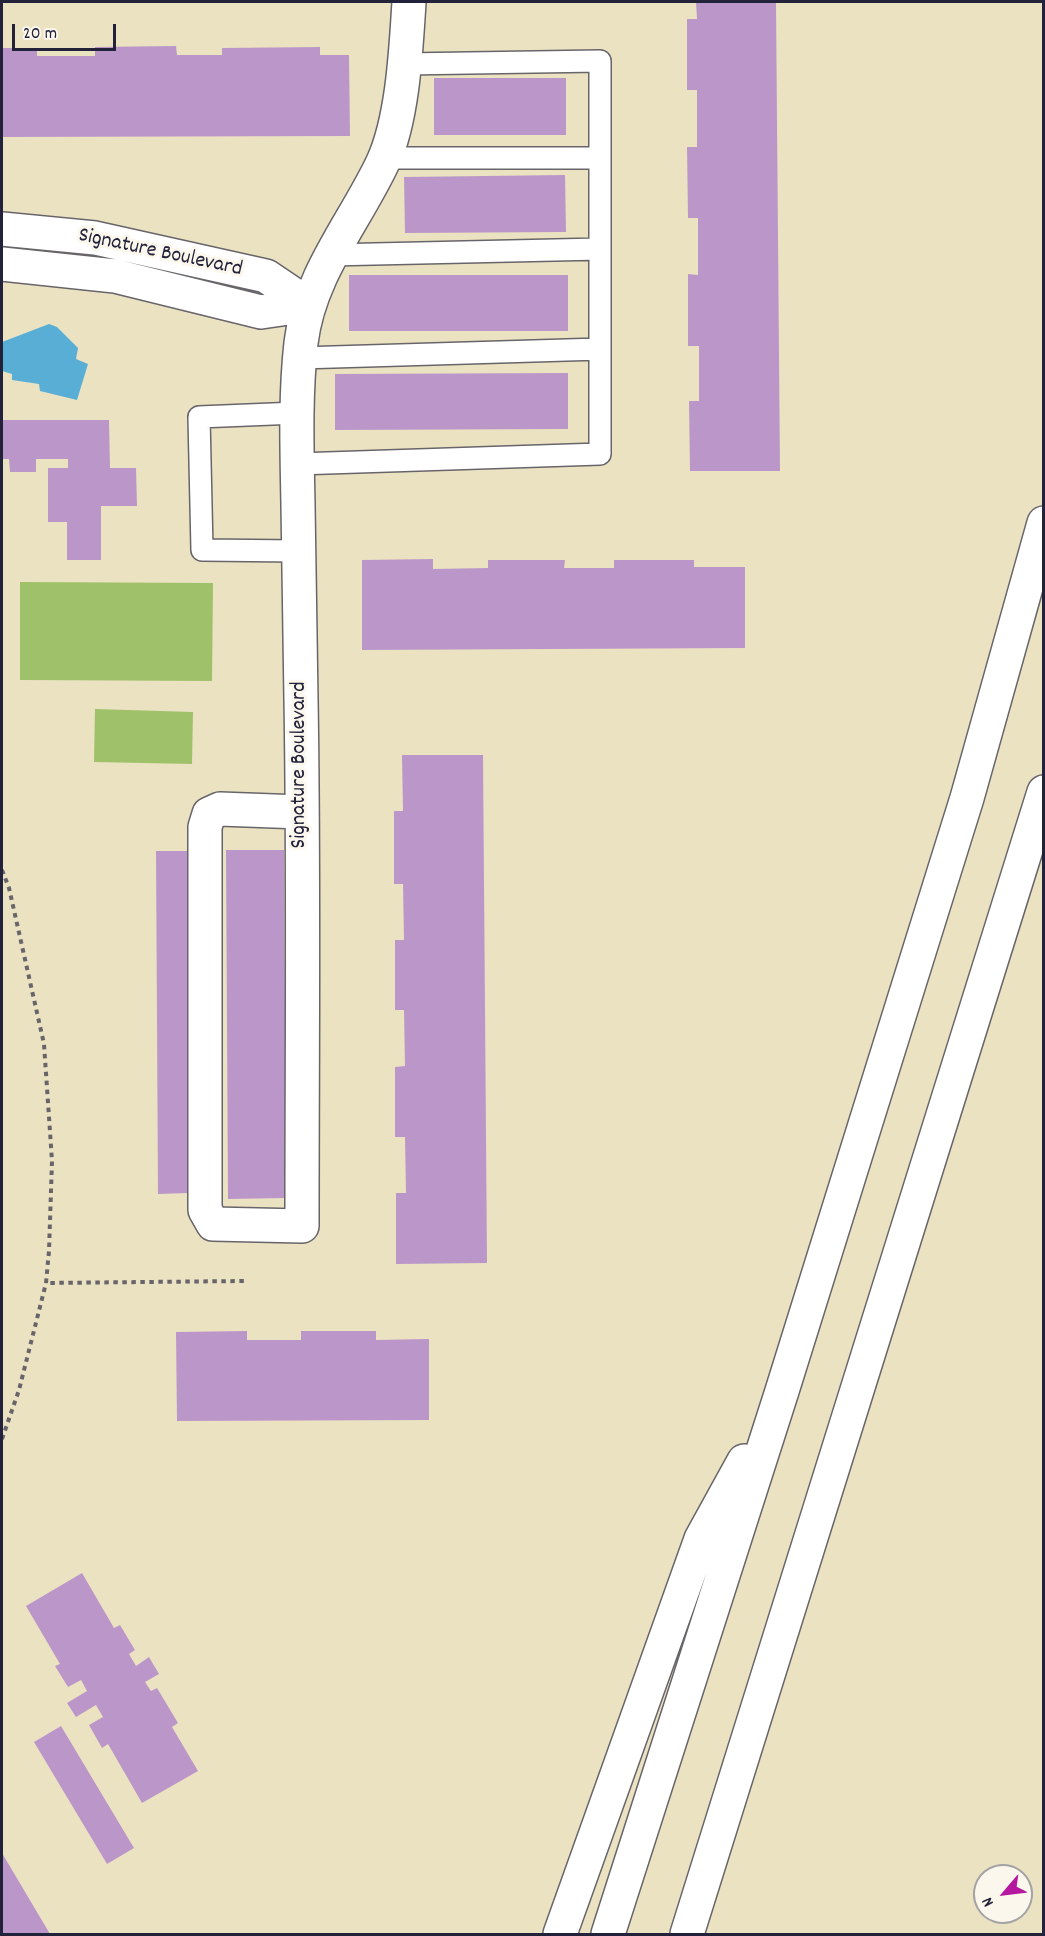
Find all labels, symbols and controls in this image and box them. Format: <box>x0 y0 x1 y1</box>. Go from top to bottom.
scale bar <box>15 12 118 50</box>
text: 20 m <box>23 22 57 47</box>
street label: Signature Boulevard <box>76 224 244 284</box>
street label: Signature Boulevard <box>288 682 314 848</box>
north arrow <box>973 1864 1033 1924</box>
text: N <box>976 1893 1000 1911</box>

